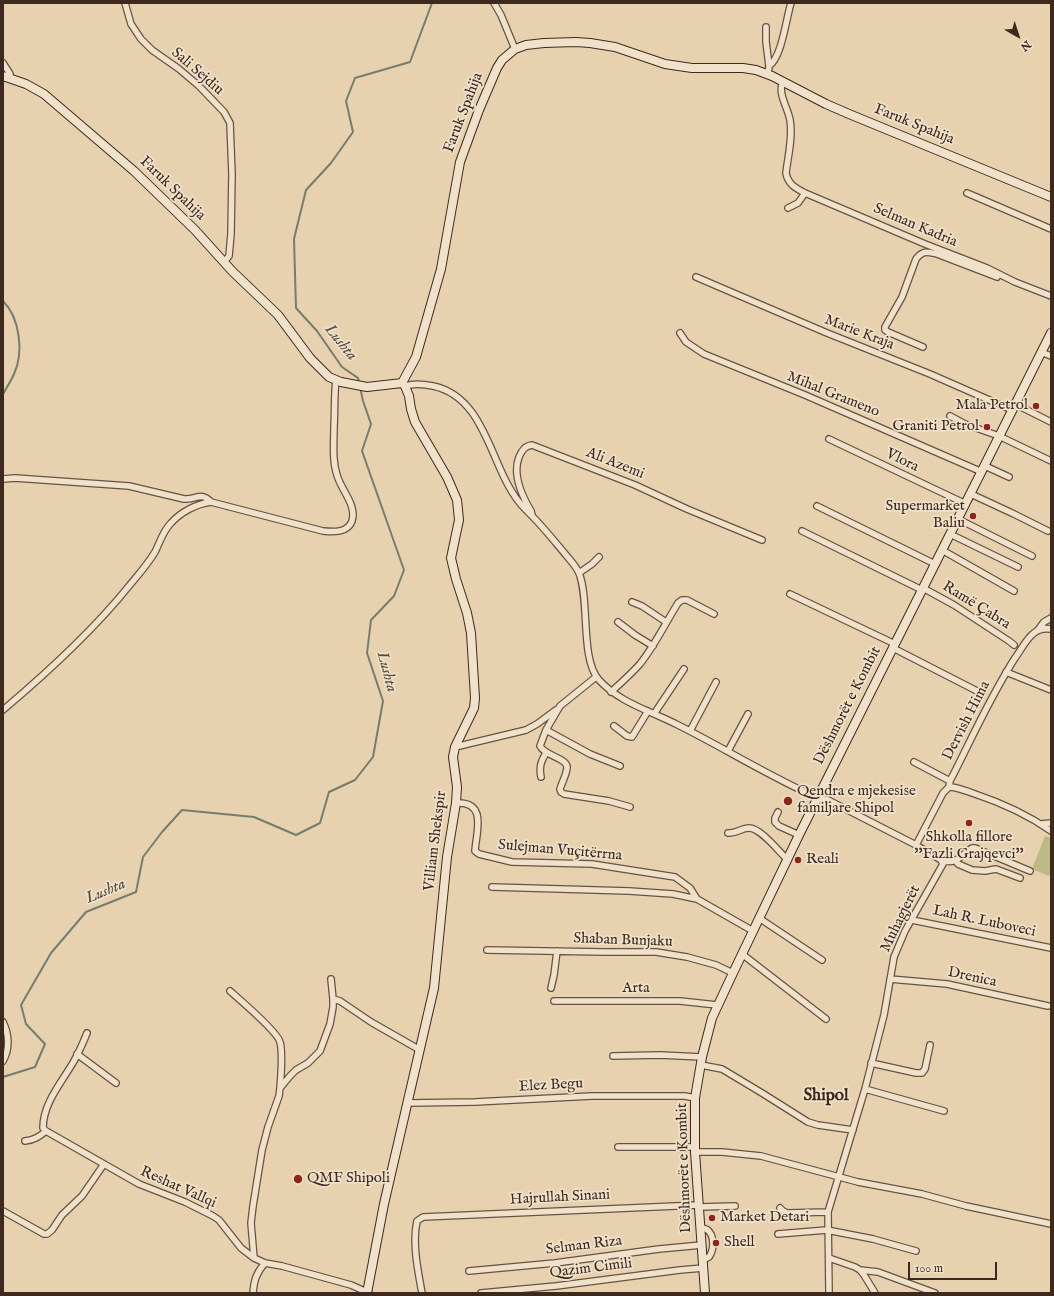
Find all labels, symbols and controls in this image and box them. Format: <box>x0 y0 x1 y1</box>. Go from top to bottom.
north arrow <box>998 16 1038 56</box>
text: N <box>1017 37 1034 54</box>
street label: Sali Sejdiu <box>167 44 227 100</box>
street label: Faruk Spahija <box>440 70 488 156</box>
street label: Faruk Spahija <box>871 101 957 149</box>
street label: Faruk Spahija <box>135 153 209 225</box>
street label: Selman Kadria <box>870 200 960 252</box>
street label: Marie Kraja <box>822 312 896 354</box>
water label: Lushta <box>320 321 360 365</box>
street label: Mihal Grameno <box>784 368 882 422</box>
place label: Mala Petrol <box>955 397 1028 415</box>
marker: Mala Petrol <box>1031 401 1041 411</box>
place label: Graniti Petrol <box>893 418 979 436</box>
marker: Graniti Petrol <box>982 422 992 432</box>
street label: Ali Azemi <box>583 444 647 484</box>
street label: Vlora <box>883 445 921 477</box>
place label: Supermarket Baliu <box>886 498 965 533</box>
marker: Supermarket Baliu <box>968 511 978 521</box>
street label: Ramë Çabra <box>939 578 1013 634</box>
street label: Dëshmorët e Kombit <box>810 644 886 768</box>
water label: Lushta <box>371 650 401 694</box>
street label: Dervish Hima <box>939 678 995 764</box>
place label: Qendra e mjekesise familjare Shipol <box>797 783 916 818</box>
street label: Villiam Shekspir <box>421 790 451 892</box>
marker: Qendra e mjekesise familjare Shipol <box>782 795 794 807</box>
marker: Shkolla fillore ''Fazli Grajqevci'' <box>964 818 974 828</box>
place label: Shkolla fillore ''Fazli Grajqevci'' <box>914 829 1024 864</box>
street label: Sulejman Vuçitërrna <box>497 837 623 865</box>
place label: Reali <box>806 851 839 869</box>
marker: Reali <box>793 855 803 865</box>
water label: Lushta <box>83 875 129 909</box>
street label: Muhagjerët <box>877 883 925 955</box>
street label: Lah R. Luboveci <box>931 902 1037 942</box>
street label: Shaban Bunjaku <box>573 930 673 952</box>
street label: Drenica <box>946 964 998 992</box>
street label: Arta <box>622 980 650 998</box>
street label: Elez Begu <box>518 1075 584 1097</box>
district label: Shipol <box>803 1087 849 1107</box>
street label: Dëshmorët e Kombit <box>674 1103 696 1233</box>
street label: Reshat Vallqi <box>137 1163 219 1213</box>
place label: QMF Shipoli <box>307 1170 390 1188</box>
marker: QMF Shipoli <box>292 1173 304 1185</box>
street label: Hajrullah Sinani <box>509 1186 611 1210</box>
place label: Market Detari <box>720 1209 809 1227</box>
marker: Market Detari <box>707 1213 717 1223</box>
street label: Selman Riza <box>545 1232 623 1260</box>
place label: Shell <box>724 1234 755 1252</box>
marker: Shell <box>711 1238 721 1248</box>
scale bar <box>910 1254 999 1280</box>
street label: Qazim Cimili <box>549 1255 633 1283</box>
text: 100 m <box>915 1261 943 1276</box>

